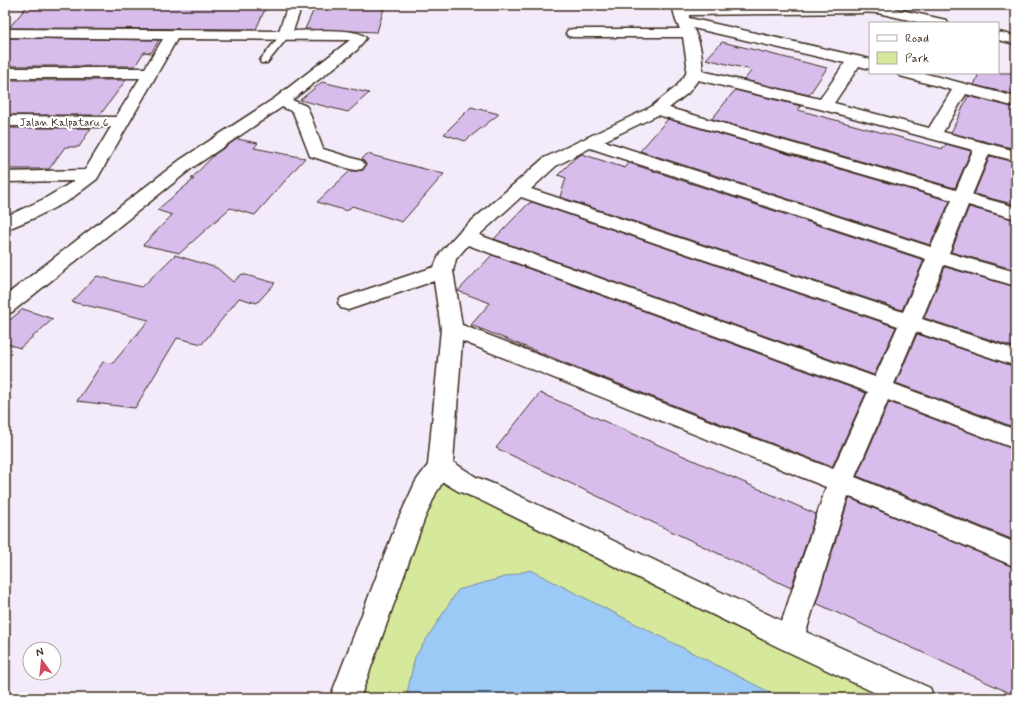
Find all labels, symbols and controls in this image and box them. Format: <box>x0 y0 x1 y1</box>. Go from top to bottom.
legend <box>869 22 999 74</box>
text: Road <box>905 31 929 47</box>
text: Park <box>905 51 929 67</box>
street label: Jalan Kalpataru 6 <box>20 116 109 130</box>
north arrow <box>22 641 62 681</box>
text: N <box>34 645 45 660</box>

